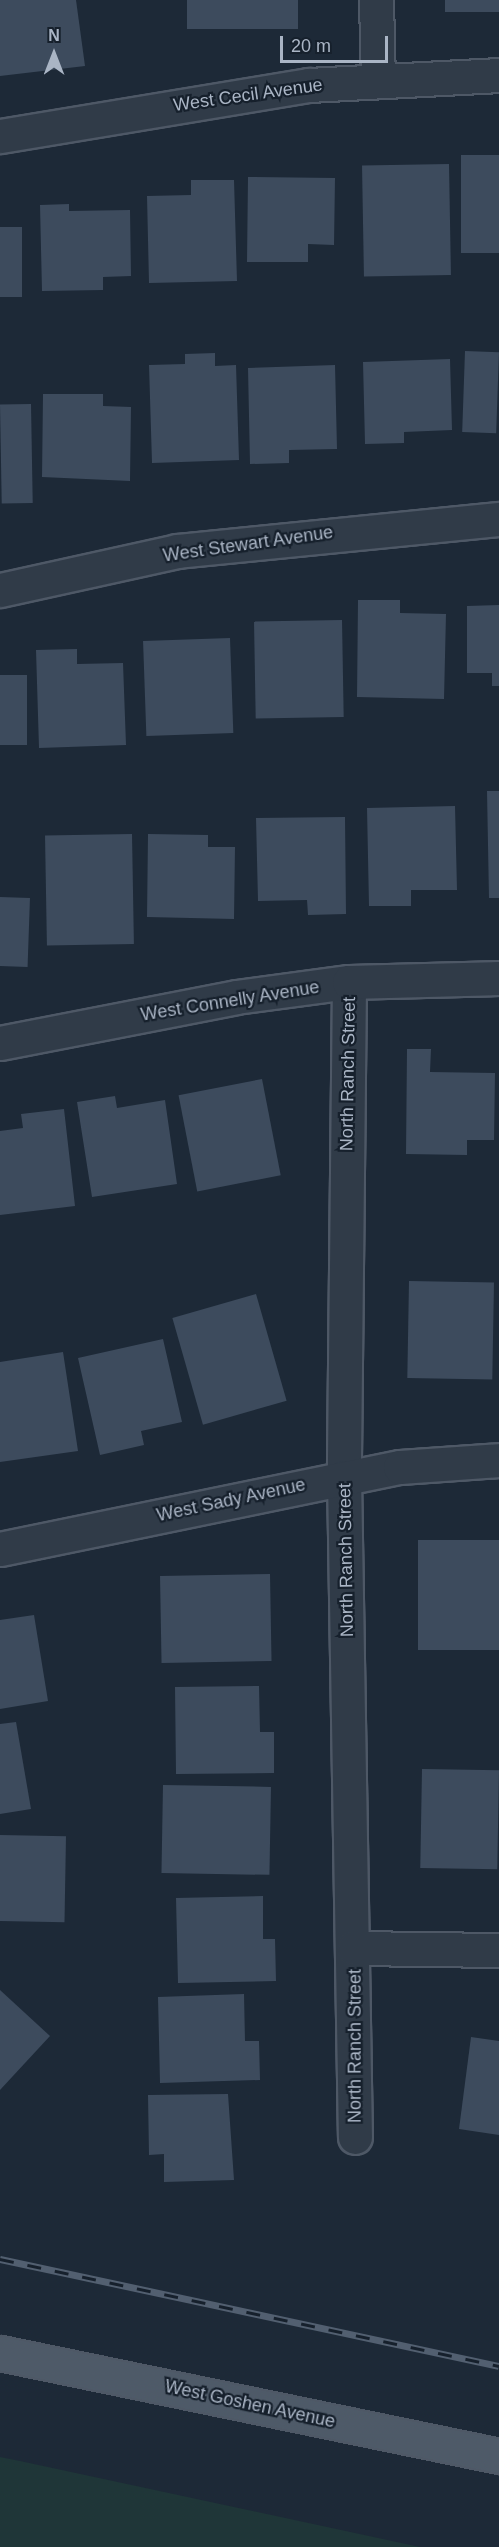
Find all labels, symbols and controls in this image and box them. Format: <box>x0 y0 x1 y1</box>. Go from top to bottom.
north arrow <box>24 24 84 84</box>
scale bar <box>283 24 391 62</box>
text: N <box>48 27 60 44</box>
text: 20 m <box>291 36 331 56</box>
street label: West Cecil Avenue <box>172 74 324 116</box>
street label: West Stewart Avenue <box>161 521 335 567</box>
street label: West Connelly Avenue <box>139 976 321 1026</box>
street label: North Ranch Street <box>336 997 360 1151</box>
street label: West Sady Avenue <box>154 1474 308 1526</box>
street label: North Ranch Street <box>334 1483 358 1637</box>
street label: North Ranch Street <box>344 1969 366 2123</box>
street label: West Goshen Avenue <box>162 2375 338 2433</box>

